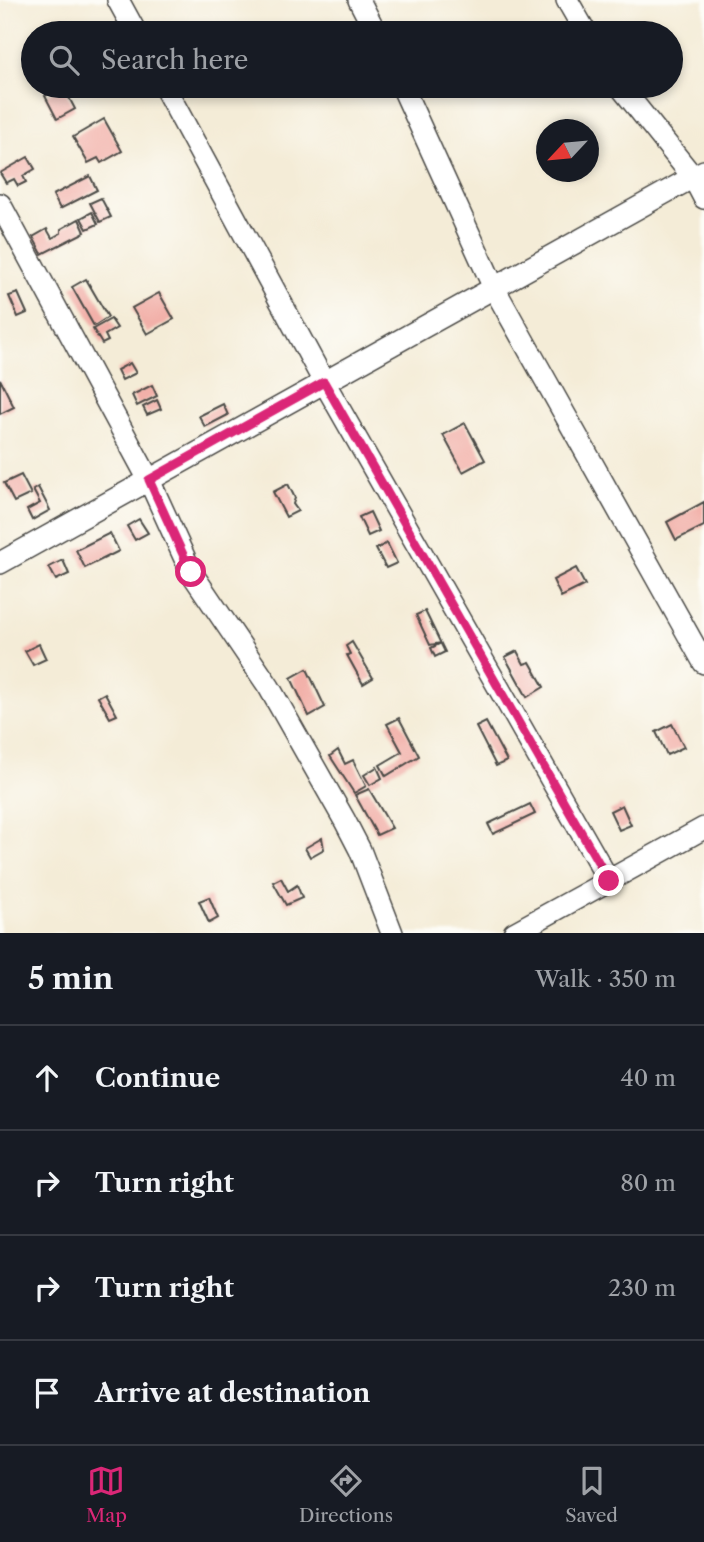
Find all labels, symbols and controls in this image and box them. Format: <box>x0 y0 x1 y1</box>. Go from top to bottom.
search box <box>21 21 683 98</box>
icon: search <box>45 41 83 79</box>
text: Search here <box>101 44 248 76</box>
north arrow <box>536 119 599 182</box>
route start <box>175 556 206 587</box>
route end <box>593 865 624 896</box>
text: 5 min <box>28 960 113 997</box>
text: Walk · 350 m <box>535 965 676 993</box>
icon: ahead <box>28 1059 66 1097</box>
text: Continue <box>95 1062 220 1094</box>
text: 40 m <box>621 1064 676 1092</box>
icon: right <box>28 1164 66 1202</box>
text: Turn right <box>95 1167 234 1199</box>
text: 80 m <box>620 1169 676 1197</box>
icon: right <box>28 1269 66 1307</box>
text: Turn right <box>95 1272 234 1304</box>
text: 230 m <box>608 1274 676 1302</box>
icon: arrive <box>28 1374 66 1412</box>
text: Arrive at destination <box>95 1377 370 1409</box>
tab: Map <box>86 1462 127 1527</box>
tab: Directions <box>299 1462 393 1527</box>
tab: Saved <box>565 1462 618 1527</box>

